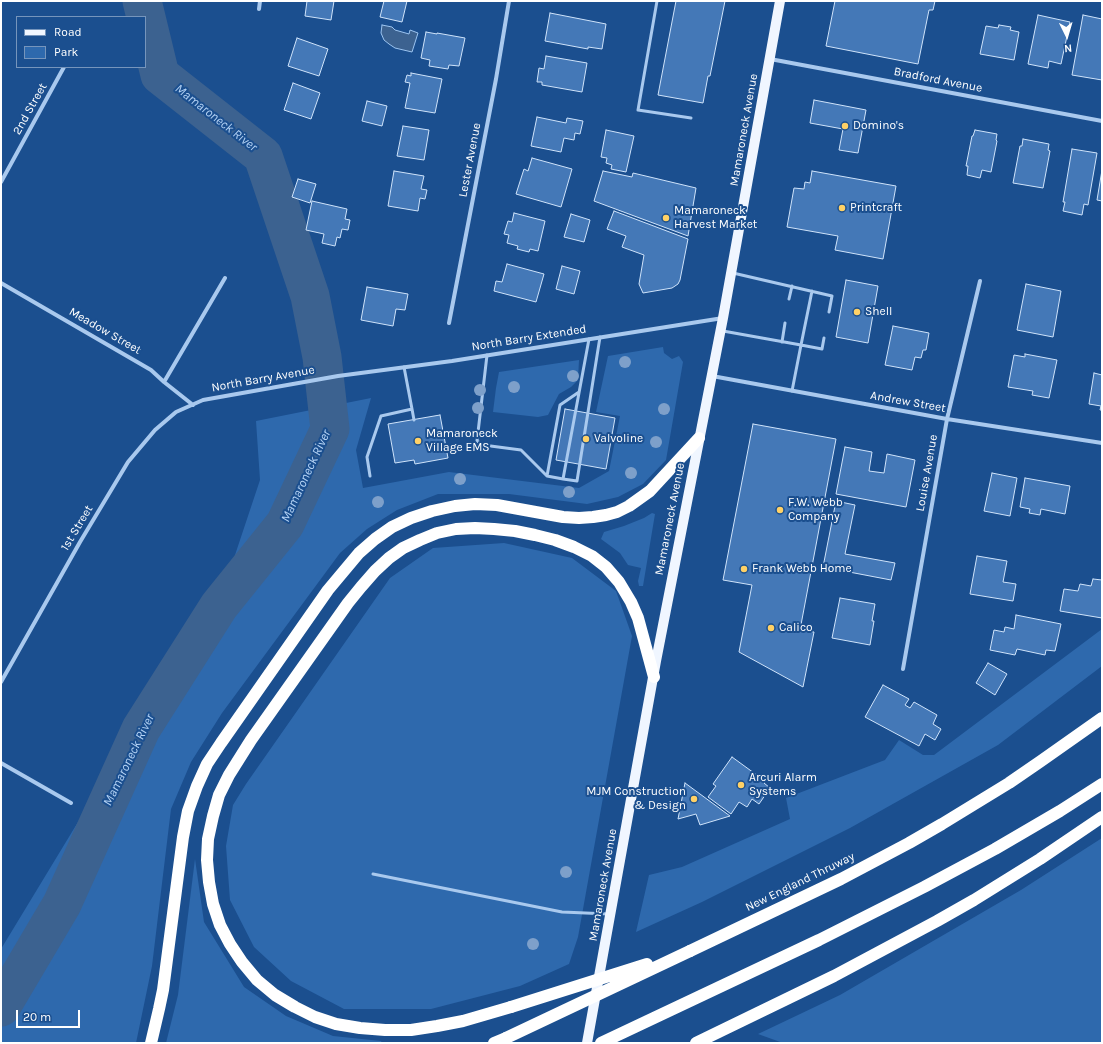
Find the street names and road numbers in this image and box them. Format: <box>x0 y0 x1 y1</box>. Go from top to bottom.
street label: Bradford Avenue <box>892 64 984 96</box>
street label: Mamaroneck Avenue <box>727 73 761 187</box>
street label: 2nd Street <box>10 81 50 137</box>
street label: Lester Avenue <box>456 122 484 198</box>
street label: Meadow Street <box>66 304 144 358</box>
street label: North Barry Extended <box>471 322 587 354</box>
street label: North Barry Avenue <box>210 363 316 395</box>
street label: Andrew Street <box>869 388 947 416</box>
street label: Louise Avenue <box>913 433 941 513</box>
street label: Mamaroneck Avenue <box>652 462 688 576</box>
street label: 1st Street <box>58 503 96 553</box>
street label: Mamaroneck Avenue <box>586 828 620 942</box>
street label: New England Thruway <box>743 849 857 915</box>

